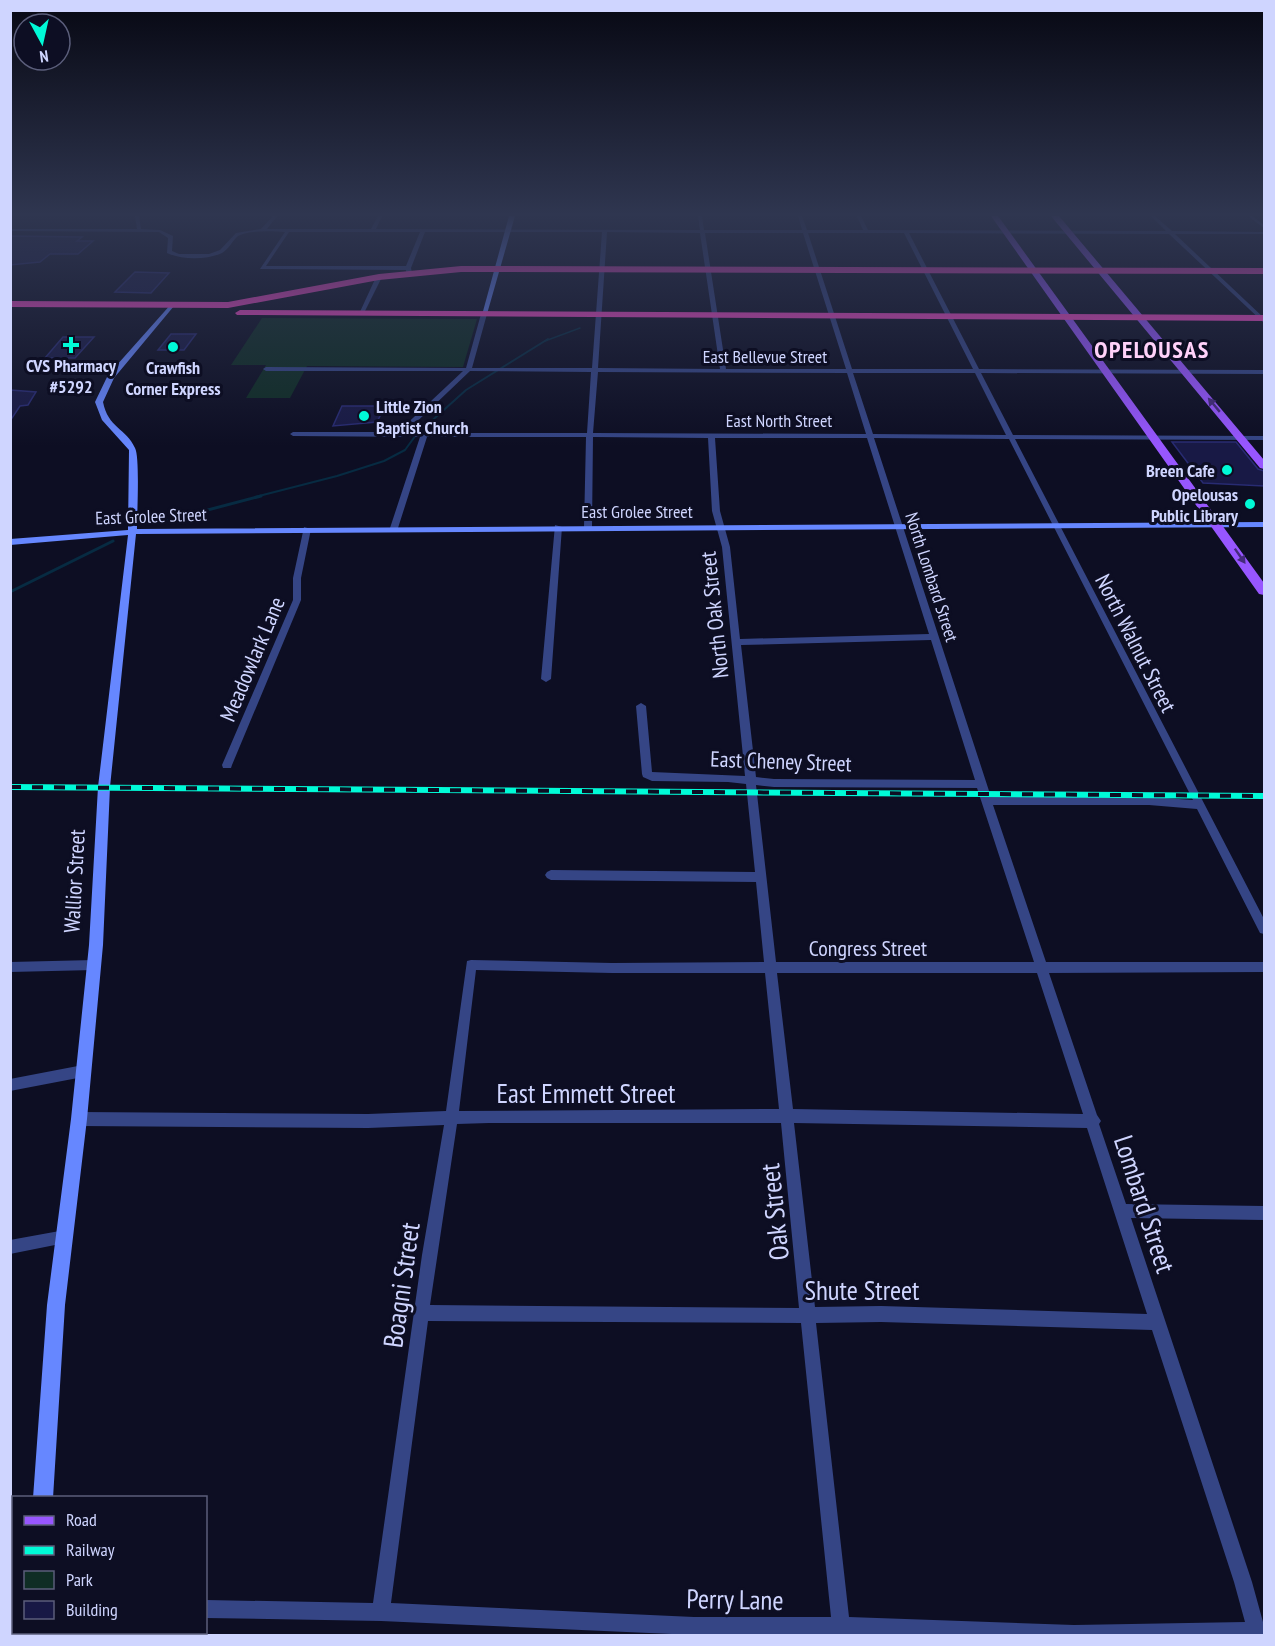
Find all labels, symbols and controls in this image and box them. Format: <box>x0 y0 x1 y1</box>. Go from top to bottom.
north arrow <box>12 12 72 72</box>
text: N <box>38 46 50 67</box>
district label: OPELOUSAS <box>1094 334 1210 365</box>
marker: CVS Pharmacy #5292 <box>64 338 78 352</box>
marker: Crawfish Corner Express <box>166 340 180 354</box>
street label: East Bellevue Street <box>703 345 827 368</box>
place label: CVS Pharmacy #5292 <box>26 354 117 398</box>
place label: Crawfish Corner Express <box>125 356 221 400</box>
place label: Little Zion Baptist Church <box>376 395 469 439</box>
one-way arrow <box>1208 397 1220 412</box>
marker: Little Zion Baptist Church <box>357 409 371 423</box>
street label: East North Street <box>726 409 832 432</box>
place label: Breen Cafe <box>1146 459 1215 482</box>
marker: Breen Cafe <box>1220 463 1234 477</box>
place label: Opelousas Public Library <box>1151 483 1239 527</box>
marker: Opelousas Public Library <box>1243 497 1257 511</box>
street label: East Grolee Street <box>581 500 693 523</box>
street label: East Grolee Street <box>95 503 207 529</box>
street label: North Lombard Street <box>900 509 964 645</box>
one-way arrow <box>1234 547 1246 563</box>
street label: North Oak Street <box>693 550 735 680</box>
street label: North Walnut Street <box>1089 569 1183 717</box>
street label: Meadowlark Lane <box>213 592 291 726</box>
street label: East Cheney Street <box>710 745 852 777</box>
street label: Wallior Street <box>57 829 91 933</box>
street label: Congress Street <box>809 934 927 962</box>
street label: East Emmett Street <box>496 1076 676 1110</box>
street label: Lombard Street <box>1107 1131 1183 1278</box>
street label: Oak Street <box>752 1161 796 1262</box>
street label: Boagni Street <box>375 1220 427 1350</box>
street label: Shute Street <box>804 1273 920 1307</box>
legend <box>12 1496 207 1634</box>
text: Road <box>66 1508 97 1531</box>
text: Railway <box>66 1538 115 1561</box>
text: Park <box>66 1568 93 1591</box>
street label: Perry Lane <box>686 1581 784 1617</box>
text: Building <box>66 1598 118 1621</box>

